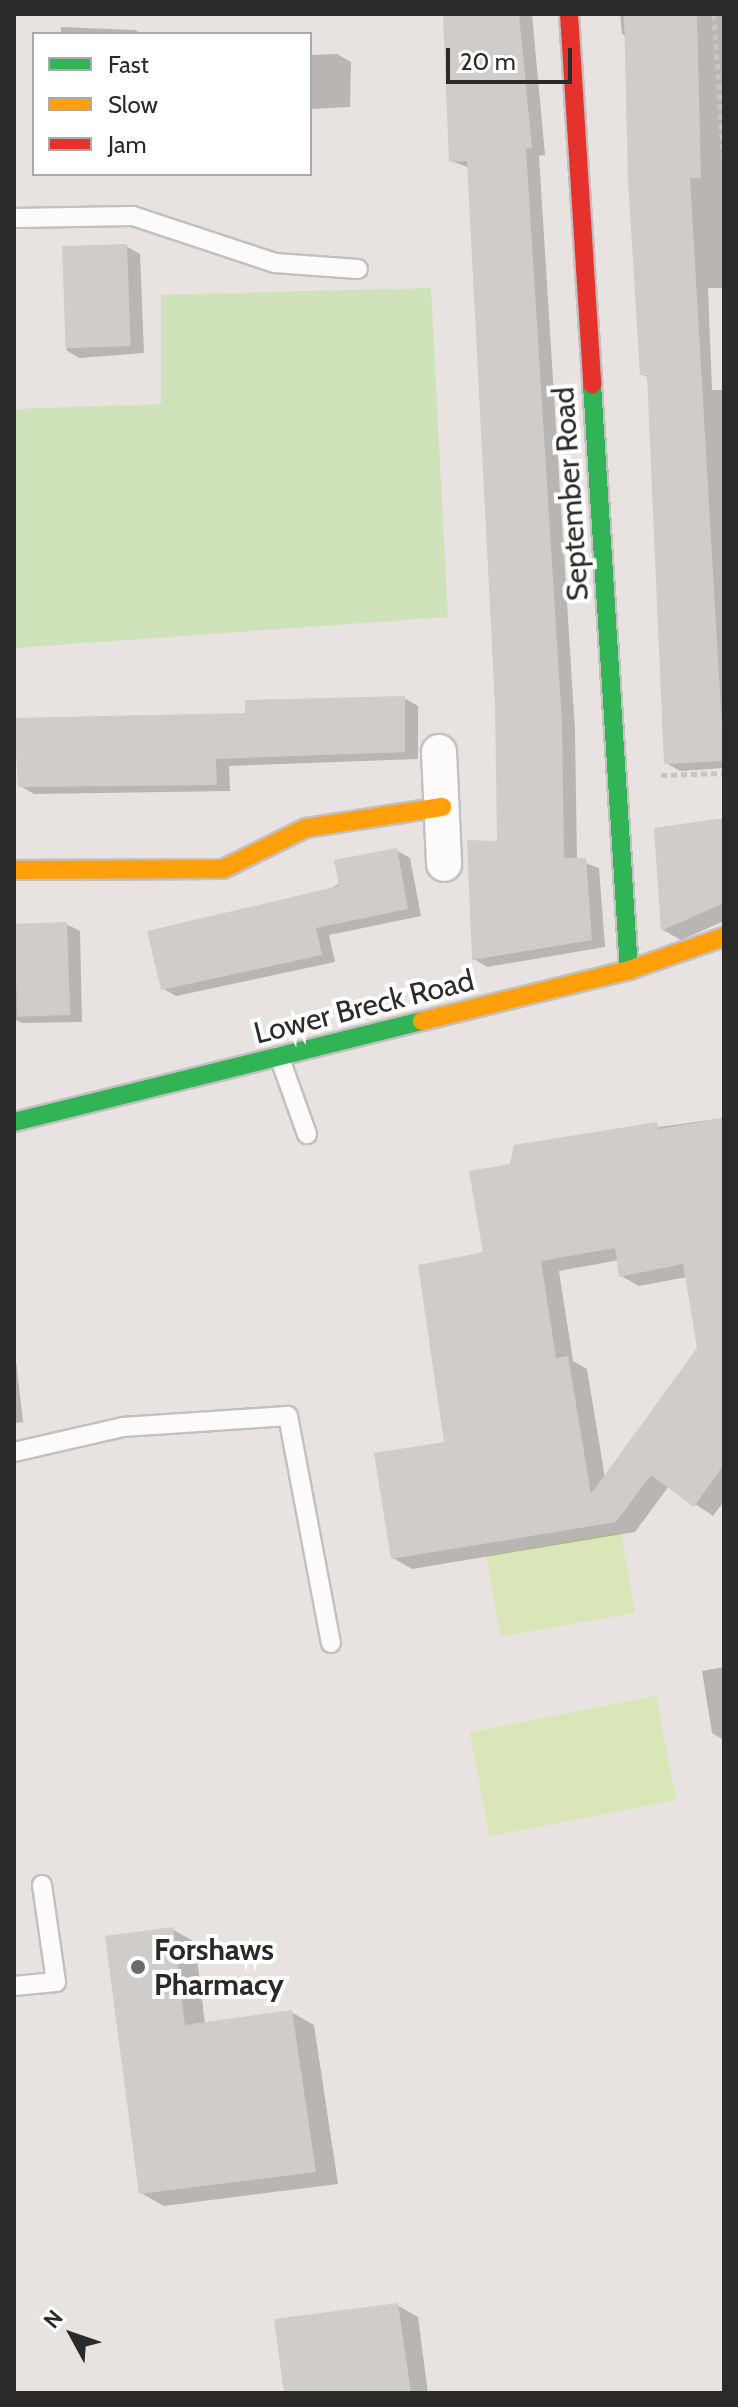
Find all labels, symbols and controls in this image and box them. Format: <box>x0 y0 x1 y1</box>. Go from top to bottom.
legend <box>32 32 312 176</box>
scale bar <box>450 32 576 82</box>
text: 20 m <box>460 47 516 76</box>
text: Fast <box>108 50 149 79</box>
text: Slow <box>108 90 158 119</box>
text: Jam <box>108 130 146 159</box>
street label: September Road <box>546 386 596 602</box>
street label: Lower Breck Road <box>250 962 478 1052</box>
place label: Forshaws Pharmacy <box>154 1932 284 2002</box>
marker: Forshaws Pharmacy <box>129 1958 147 1976</box>
north arrow <box>32 2295 112 2375</box>
text: N <box>38 2305 69 2334</box>

